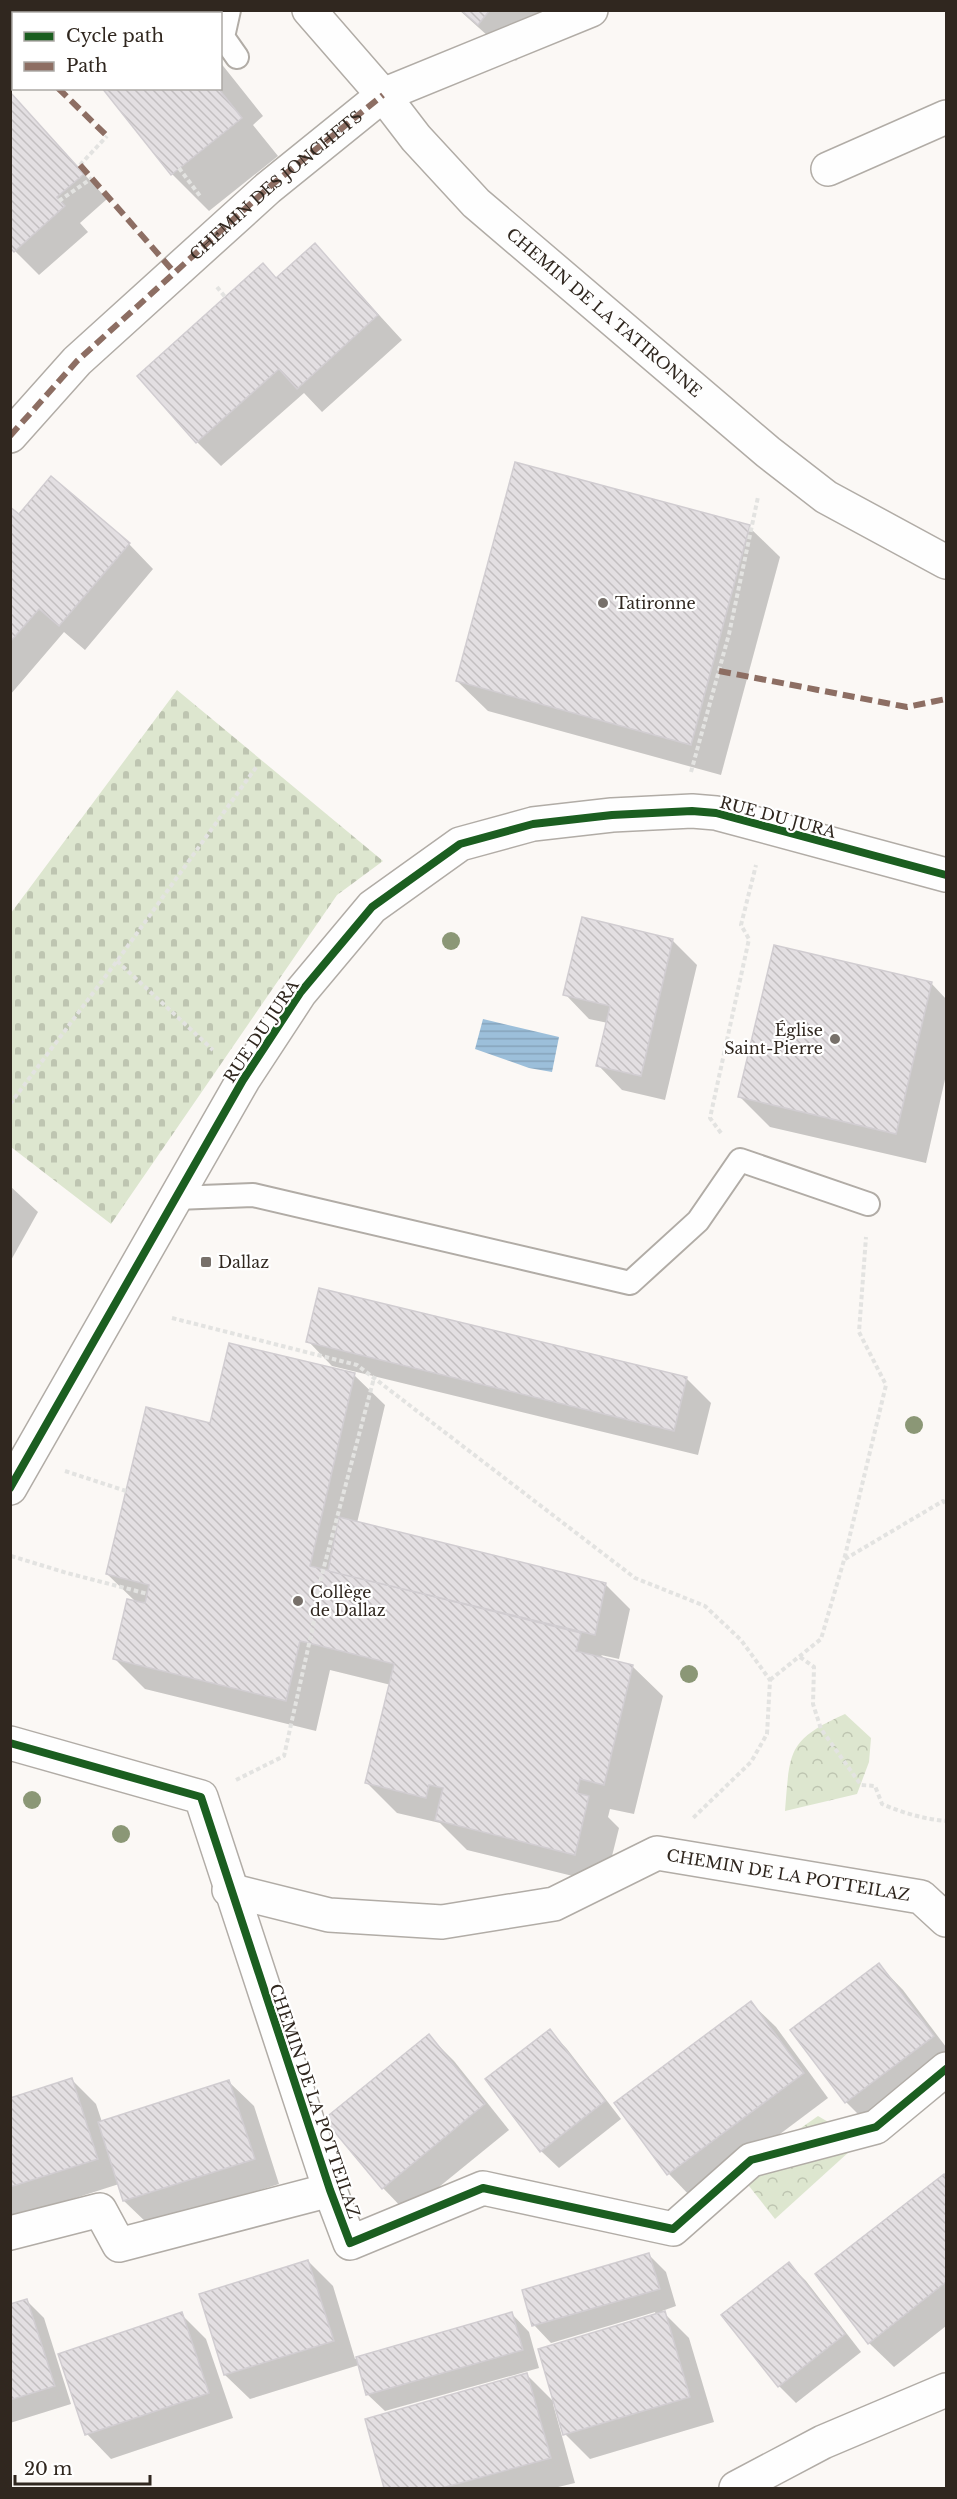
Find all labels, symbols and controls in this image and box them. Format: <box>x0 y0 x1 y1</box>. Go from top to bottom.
legend <box>12 12 222 90</box>
text: Cycle path <box>66 25 164 47</box>
text: Path <box>66 55 107 77</box>
street label: CHEMIN DES JONCHETS <box>185 106 366 264</box>
street label: CHEMIN DE LA TATIRONNE <box>503 224 706 401</box>
place label: Tatironne <box>615 593 696 613</box>
marker: Tatironne <box>596 596 610 610</box>
street label: RUE DU JURA <box>718 792 839 842</box>
street label: RUE DU JURA <box>219 975 303 1086</box>
place label: Église Saint-Pierre <box>724 1020 823 1058</box>
marker: Église Saint-Pierre <box>828 1032 842 1046</box>
place label: Dallaz <box>218 1252 269 1272</box>
marker: Dallaz <box>199 1255 213 1269</box>
place label: Collège de Dallaz <box>310 1582 386 1620</box>
marker: Collège de Dallaz <box>291 1594 305 1608</box>
street label: CHEMIN DE LA POTTEILAZ <box>665 1845 912 1905</box>
street label: CHEMIN DE LA POTTEILAZ <box>265 1981 365 2221</box>
scale bar <box>15 2448 150 2486</box>
text: 20 m <box>24 2458 72 2480</box>

